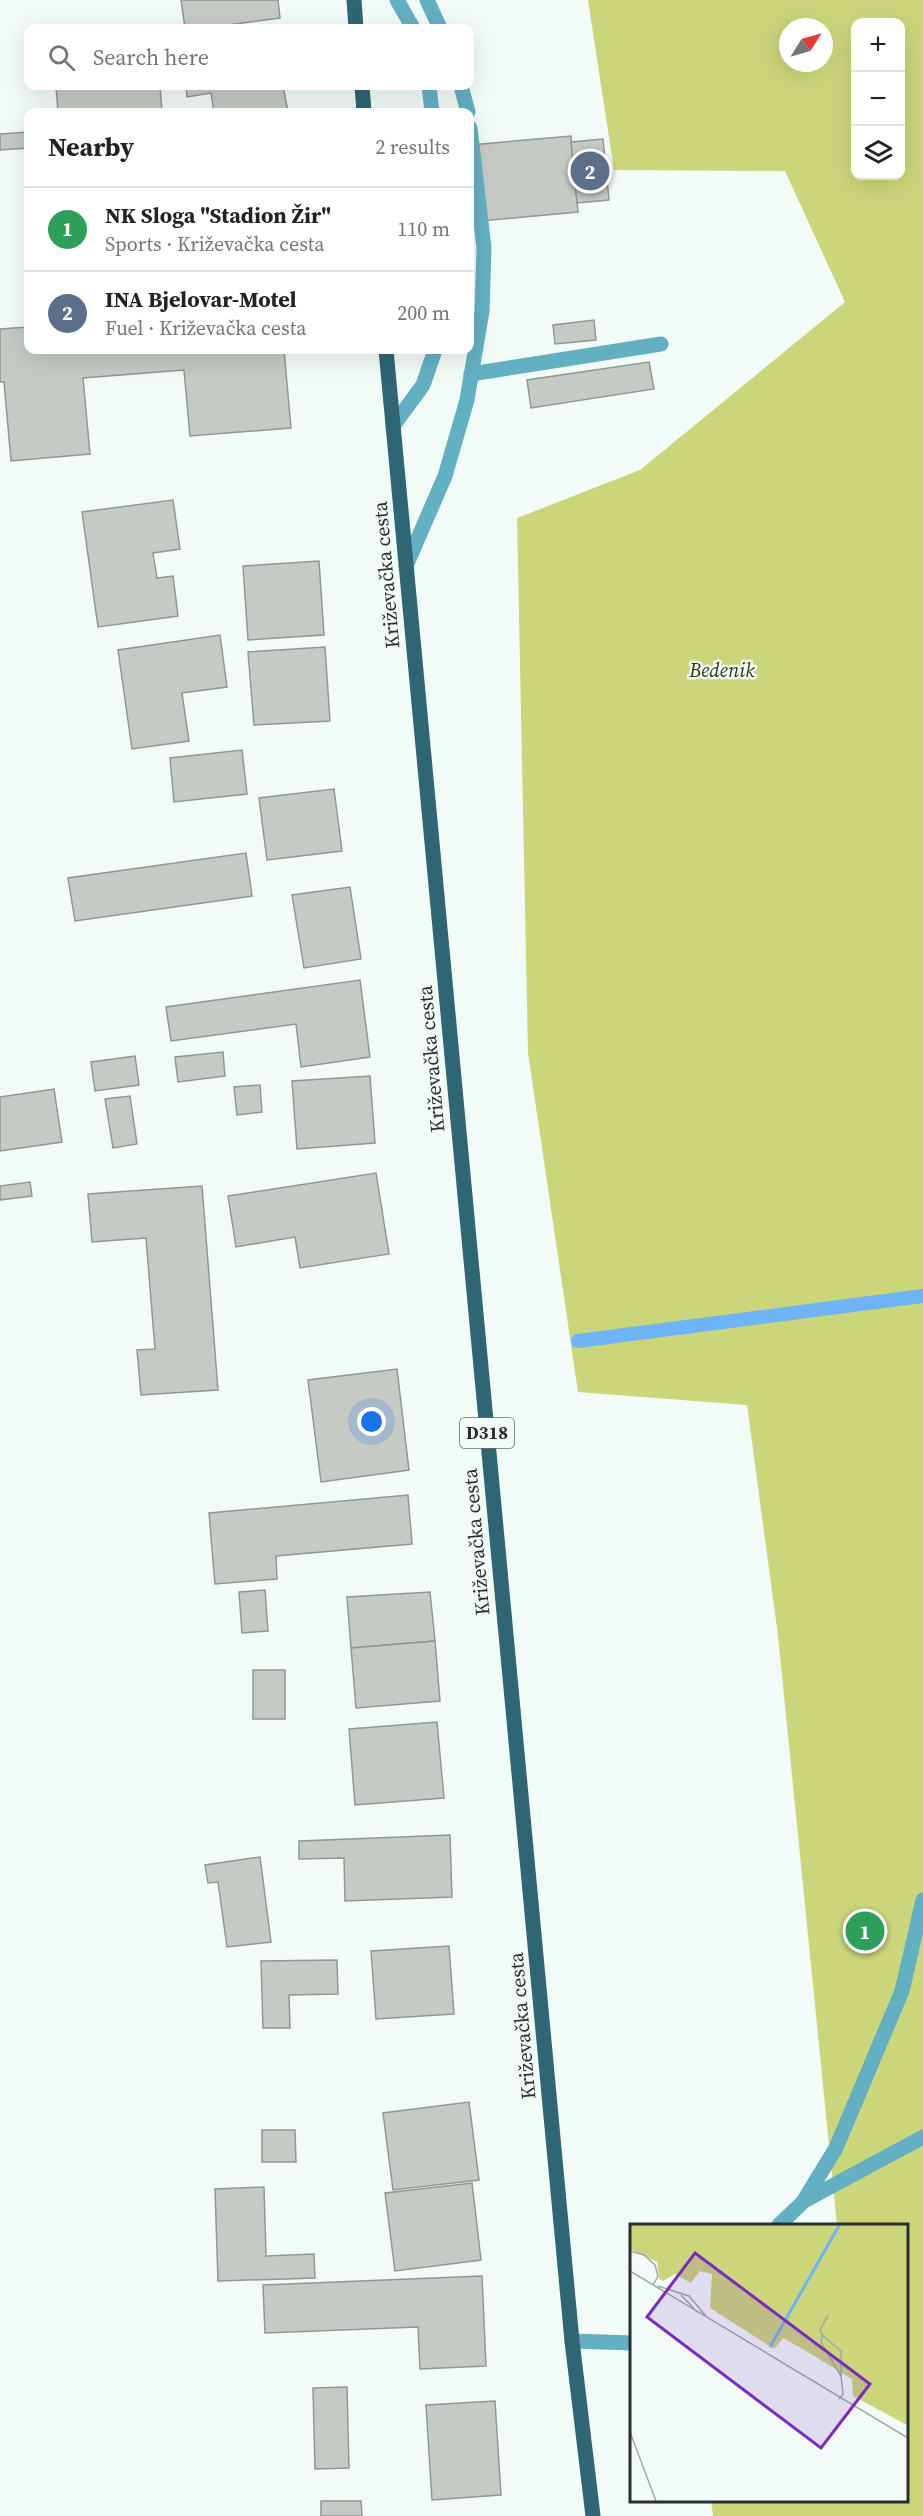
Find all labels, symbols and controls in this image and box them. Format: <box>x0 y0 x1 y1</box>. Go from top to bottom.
north arrow <box>779 18 833 72</box>
map controls <box>851 18 905 180</box>
button: + <box>851 18 905 72</box>
search box <box>24 24 474 90</box>
icon: search <box>45 41 78 74</box>
text: Search here <box>93 42 209 72</box>
button: − <box>851 72 905 126</box>
button: layers <box>851 126 905 180</box>
text: Nearby <box>48 129 134 165</box>
text: 2 results <box>375 133 450 161</box>
pin: 2 <box>570 148 610 194</box>
text: NK Sloga "Stadion Žir" <box>105 200 331 230</box>
text: 1 <box>62 215 73 243</box>
text: 110 m <box>397 215 450 243</box>
text: Sports · Križevačka cesta <box>105 230 325 258</box>
text: INA Bjelovar-Motel <box>105 284 297 314</box>
text: 2 <box>62 299 73 327</box>
text: 200 m <box>397 299 450 327</box>
text: Fuel · Križevačka cesta <box>105 314 306 342</box>
street label: Križevačka cesta <box>366 500 406 650</box>
park label: Bedenik <box>688 656 755 684</box>
street label: Križevačka cesta <box>411 984 451 1134</box>
your location <box>357 1407 386 1436</box>
road number: D318 <box>460 1418 514 1448</box>
street label: Križevačka cesta <box>456 1467 496 1617</box>
pin: 1 <box>846 1908 884 1954</box>
street label: Križevačka cesta <box>502 1951 542 2101</box>
inset map <box>630 2224 908 2501</box>

